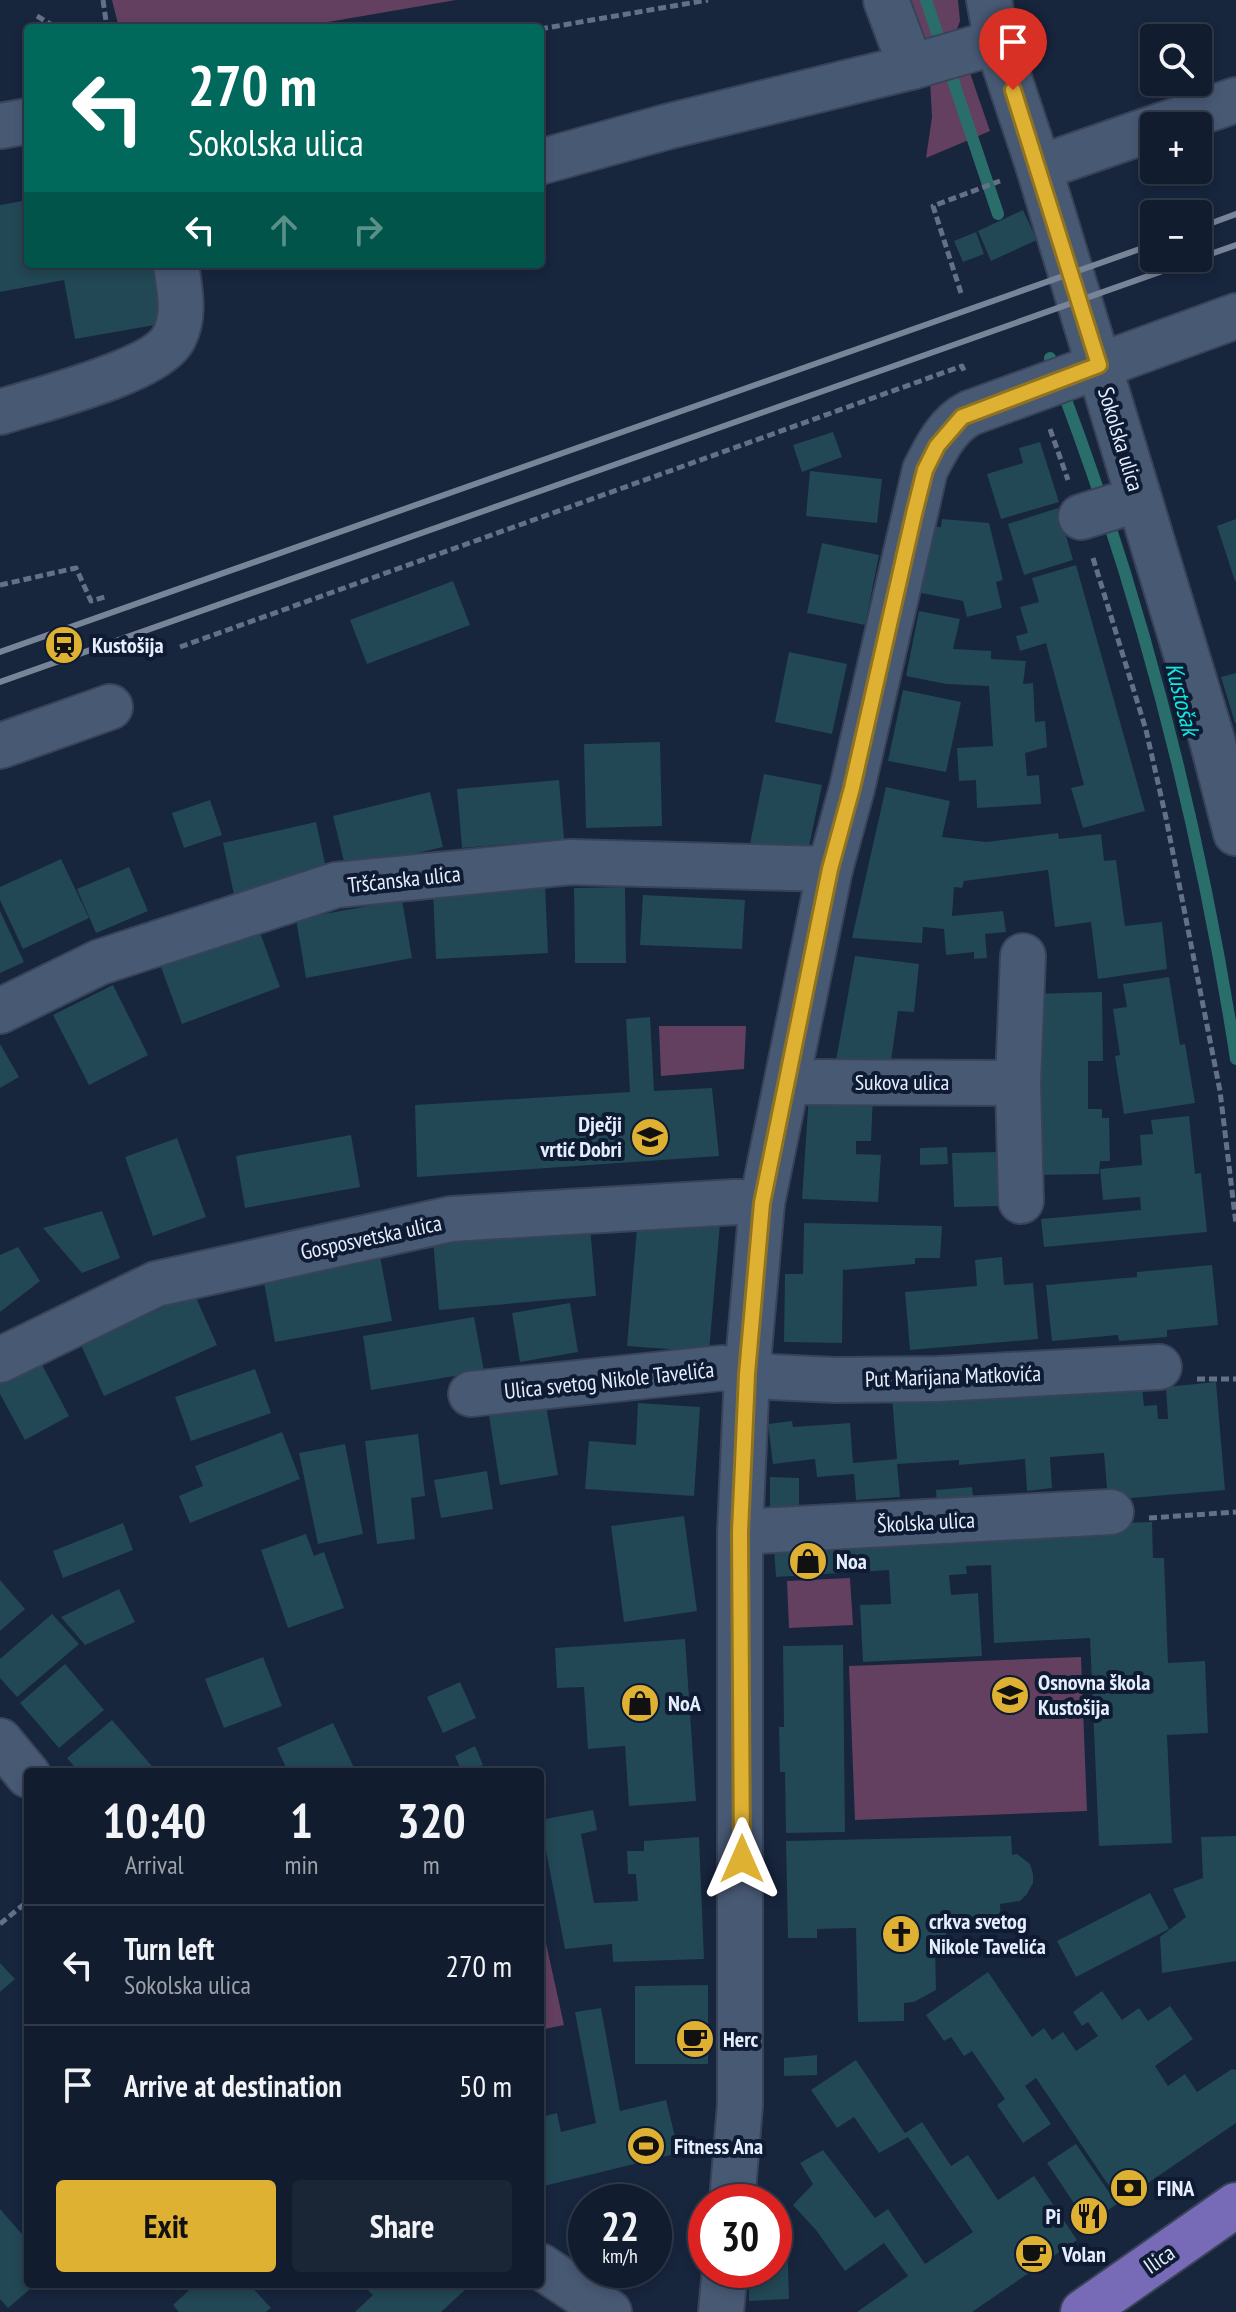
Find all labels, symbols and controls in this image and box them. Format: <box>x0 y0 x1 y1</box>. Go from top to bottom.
pin <box>979 8 1047 90</box>
icon: arrive <box>991 20 1035 64</box>
map controls <box>1140 24 1212 272</box>
button: search <box>1140 24 1212 96</box>
text: 270 m <box>188 49 317 121</box>
icon: left <box>56 56 160 160</box>
button: + <box>1140 112 1212 184</box>
text: Sokolska ulica <box>188 119 364 166</box>
button: − <box>1140 200 1212 272</box>
icon: left <box>178 208 222 252</box>
icon: ahead <box>262 208 306 252</box>
icon: right <box>346 208 390 252</box>
street label: Sokolska ulica <box>1092 384 1150 494</box>
station icon: Kustošija <box>43 624 85 666</box>
place label: Kustošija <box>92 631 164 659</box>
water label: Kustošak <box>1159 659 1207 741</box>
street label: Tršćanska ulica <box>346 859 462 899</box>
street label: Sukova ulica <box>855 1068 949 1096</box>
place label: Dječji vrtić Dobri <box>539 1110 622 1163</box>
school or university icon: Dječji vrtić Dobri <box>629 1116 671 1158</box>
street label: Gosposvetska ulica <box>298 1208 444 1266</box>
street label: Ulica svetog Nikole Tavelića <box>503 1355 715 1405</box>
street label: Put Marijana Matkovića <box>864 1359 1042 1393</box>
street label: Školska ulica <box>876 1505 976 1539</box>
shop icon: Noa <box>787 1540 829 1582</box>
place label: Noa <box>836 1547 867 1575</box>
place label: Osnovna škola Kustošija <box>1038 1668 1150 1721</box>
school or university icon: Osnovna škola Kustošija <box>989 1674 1031 1716</box>
shop icon: NoA <box>619 1682 661 1724</box>
place label: NoA <box>668 1689 702 1717</box>
text: 10:40 <box>102 1789 206 1851</box>
text: 1 <box>290 1789 313 1851</box>
text: 320 <box>397 1789 466 1851</box>
position arrow <box>700 1817 784 1901</box>
text: Arrival <box>125 1848 184 1881</box>
text: min <box>284 1848 318 1881</box>
text: m <box>423 1848 440 1881</box>
place label: crkva svetog Nikole Tavelića <box>929 1907 1046 1960</box>
church icon: crkva svetog Nikole Tavelića <box>880 1913 922 1955</box>
text: Turn left <box>124 1929 214 1968</box>
icon: left <box>56 1943 100 1987</box>
text: 270 m <box>446 1946 512 1985</box>
text: Sokolska ulica <box>124 1968 251 2001</box>
cafe icon: Herc <box>674 2018 716 2060</box>
place label: Herc <box>723 2025 759 2053</box>
icon: arrive <box>56 2063 100 2107</box>
text: Arrive at destination <box>124 2066 342 2105</box>
text: 50 m <box>459 2066 512 2105</box>
sports icon: Fitness Ana <box>625 2125 667 2167</box>
place label: Fitness Ana <box>674 2132 763 2160</box>
bank icon: FINA <box>1108 2167 1150 2209</box>
place label: FINA <box>1157 2174 1195 2202</box>
button: Exit <box>56 2180 276 2272</box>
button: Share <box>292 2180 512 2272</box>
speed limit sign: 30 <box>688 2184 792 2288</box>
restaurant icon: Pi <box>1068 2195 1110 2237</box>
text: 22 <box>601 2200 639 2252</box>
place label: Pi <box>1046 2202 1061 2230</box>
cafe icon: Volan <box>1013 2233 1055 2275</box>
street label: Ilica <box>1138 2238 1180 2280</box>
place label: Volan <box>1061 2240 1106 2268</box>
text: km/h <box>602 2243 638 2269</box>

